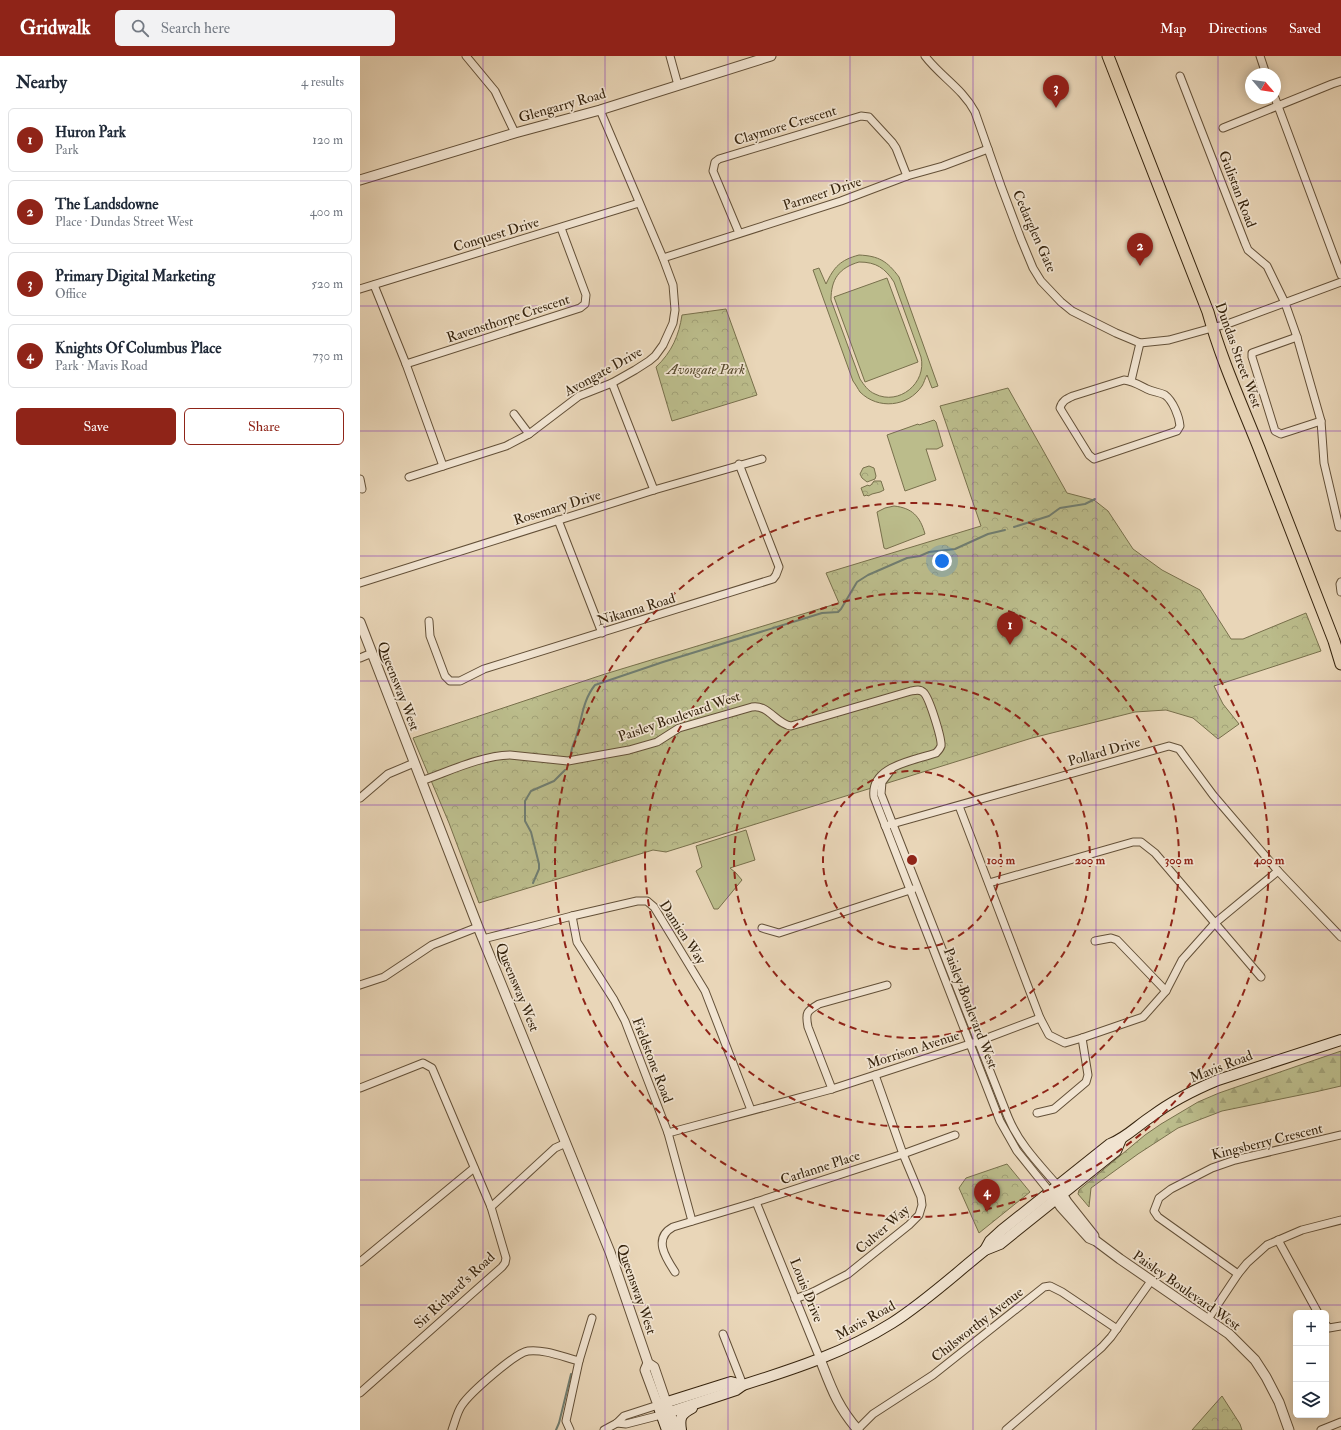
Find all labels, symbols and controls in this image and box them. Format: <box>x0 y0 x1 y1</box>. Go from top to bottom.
search box <box>115 10 395 46</box>
text: Gridwalk <box>20 16 91 40</box>
icon: search <box>129 17 151 39</box>
text: Search here <box>161 19 230 38</box>
text: Map <box>1160 20 1186 37</box>
text: Directions <box>1208 20 1267 37</box>
text: Saved <box>1289 20 1321 37</box>
north arrow <box>1245 68 1281 104</box>
text: Nearby <box>16 72 67 93</box>
text: 4 results <box>301 74 344 90</box>
pin: 3 <box>1043 75 1069 108</box>
street label: Glengarry Road <box>517 85 608 127</box>
street label: Claymore Crescent <box>732 102 839 150</box>
text: Huron Park <box>55 123 126 142</box>
text: 1 <box>28 132 32 148</box>
text: 120 m <box>312 132 343 148</box>
text: Park <box>55 142 79 158</box>
street label: Gulistan Road <box>1215 148 1260 230</box>
street label: Parmeer Drive <box>781 173 864 214</box>
street label: Cedarglen Gate <box>1009 187 1060 275</box>
text: The Landsdowne <box>55 195 158 214</box>
text: 2 <box>27 204 33 220</box>
text: 400 m <box>310 204 343 220</box>
street label: Conquest Drive <box>451 213 541 256</box>
text: Place · Dundas Street West <box>55 214 193 230</box>
pin: 2 <box>1127 233 1153 266</box>
text: Primary Digital Marketing <box>55 267 215 286</box>
text: 3 <box>28 276 33 292</box>
text: 520 m <box>311 276 343 292</box>
text: Office <box>55 286 87 302</box>
street label: Ravensthorpe Crescent <box>445 290 572 347</box>
street label: Dundas Street West <box>1212 300 1266 411</box>
text: Knights Of Columbus Place <box>55 339 222 358</box>
street label: Avongate Drive <box>560 343 645 400</box>
text: 4 <box>26 348 34 364</box>
text: 730 m <box>313 348 343 364</box>
text: Park · Mavis Road <box>55 358 148 374</box>
park label: Avongate Park <box>665 361 745 378</box>
button: Save <box>16 408 176 445</box>
button: Share <box>184 408 344 445</box>
street label: Rosemary Drive <box>512 486 603 530</box>
your location <box>932 551 952 571</box>
street label: Nikanna Road <box>595 589 677 629</box>
pin: 1 <box>997 612 1023 645</box>
street label: Queensway West <box>373 639 424 734</box>
street label: Paisley Boulevard West <box>616 687 743 746</box>
street label: Pollard Drive <box>1066 733 1142 770</box>
centre of rings <box>905 853 919 867</box>
text: 100 m <box>987 853 1016 868</box>
text: 200 m <box>1075 853 1106 868</box>
text: 300 m <box>1165 853 1194 868</box>
text: 400 m <box>1253 853 1285 868</box>
street label: Damien Way <box>655 897 710 969</box>
street label: Queensway West <box>491 940 543 1035</box>
street label: Paisley Boulevard West <box>939 945 1002 1072</box>
street label: Fieldstone Road <box>628 1015 677 1105</box>
street label: Morrison Avenue <box>865 1026 962 1072</box>
street label: Mavis Road <box>1187 1047 1255 1086</box>
street label: Kingsberry Crescent <box>1210 1119 1325 1164</box>
street label: Carlanne Place <box>778 1147 862 1188</box>
pin: 4 <box>974 1179 1000 1212</box>
street label: Culver Way <box>852 1201 914 1258</box>
street label: Queensway West <box>612 1242 660 1337</box>
street label: Paisley Boulevard West <box>1129 1247 1244 1335</box>
street label: Sir Richard's Road <box>410 1248 498 1332</box>
street label: Louis Drive <box>786 1256 827 1325</box>
street label: Chilsworthy Avenue <box>928 1283 1027 1366</box>
street label: Mavis Road <box>832 1297 898 1344</box>
map controls <box>1293 1310 1329 1418</box>
button: + <box>1293 1310 1329 1346</box>
button: − <box>1293 1346 1329 1382</box>
button: layers <box>1293 1382 1329 1418</box>

